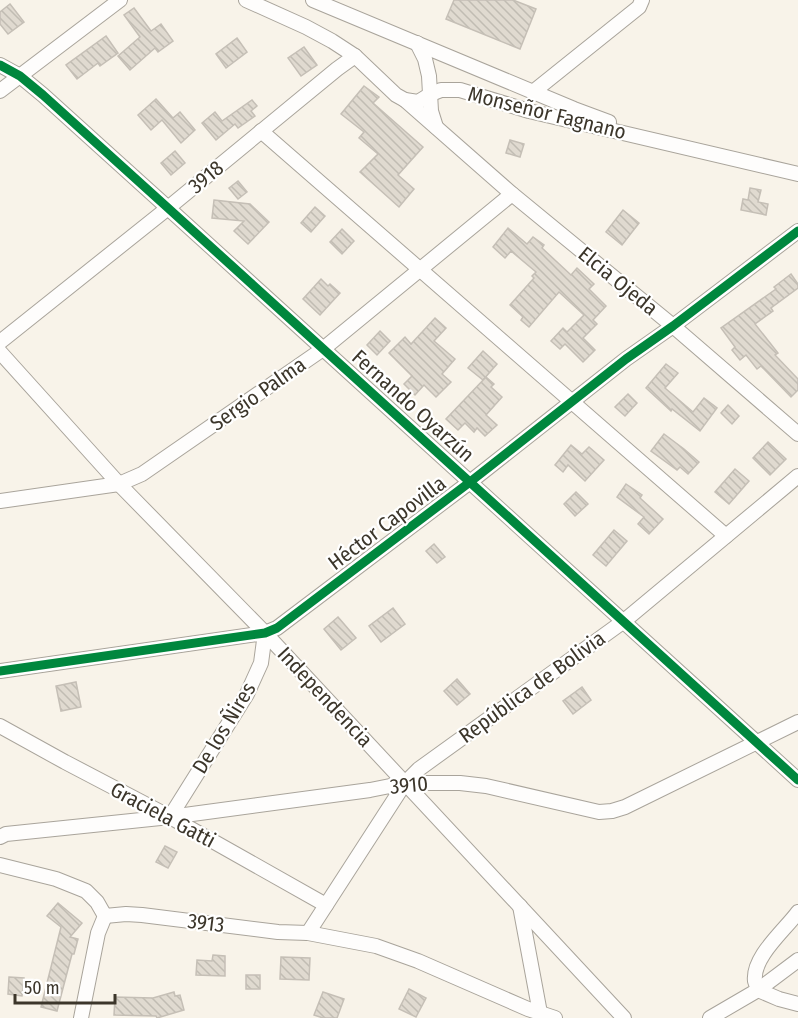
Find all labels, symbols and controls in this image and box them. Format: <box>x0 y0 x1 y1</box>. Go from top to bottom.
street label: Monseñor Fagnano <box>465 81 629 145</box>
street label: 3918 <box>183 155 229 199</box>
street label: Elcia Ojeda <box>573 241 663 321</box>
street label: Fernando Oyarzún <box>346 344 480 468</box>
street label: Sergio Palma <box>205 352 311 436</box>
street label: Héctor Capovilla <box>323 470 451 576</box>
street label: República de Bolivia <box>454 625 610 749</box>
street label: Independencia <box>272 641 378 753</box>
street label: De los Ñires <box>187 678 261 778</box>
street label: 3910 <box>389 770 429 800</box>
street label: Graciela Gatti <box>106 776 220 854</box>
street label: 3913 <box>186 908 226 938</box>
scale bar <box>15 967 116 1005</box>
text: 50 m <box>24 977 60 999</box>

